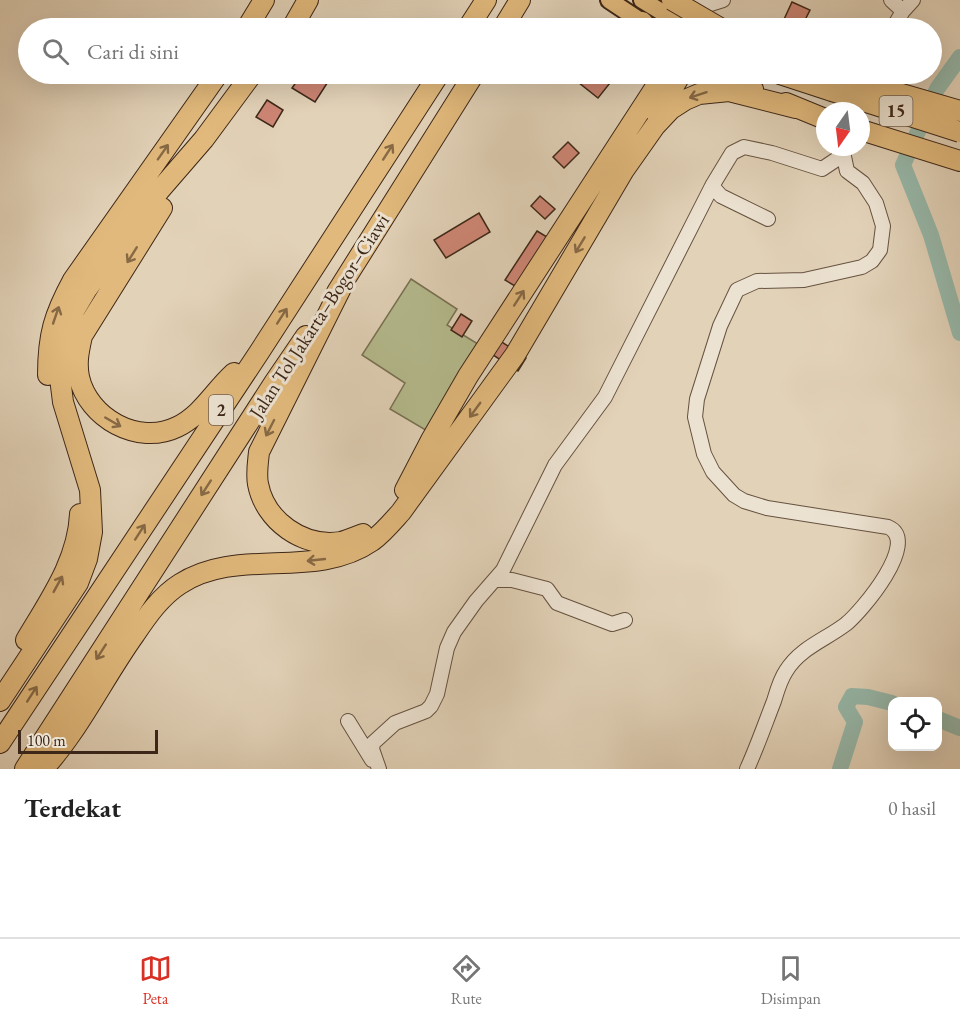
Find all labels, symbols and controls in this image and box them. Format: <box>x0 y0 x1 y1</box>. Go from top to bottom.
search box <box>18 18 942 84</box>
icon: search <box>39 35 72 68</box>
text: Cari di sini <box>87 37 179 66</box>
one-way arrow <box>689 90 708 101</box>
road number: 15 <box>880 96 912 126</box>
north arrow <box>816 102 870 156</box>
one-way arrow <box>157 144 169 161</box>
one-way arrow <box>381 144 394 161</box>
street label: Jalan Tol Jakarta–Bogor–Ciawi <box>242 209 395 425</box>
one-way arrow <box>573 236 585 253</box>
one-way arrow <box>125 246 137 263</box>
one-way arrow <box>513 290 525 306</box>
one-way arrow <box>52 306 63 325</box>
one-way arrow <box>276 308 289 325</box>
road number: 2 <box>209 395 233 425</box>
one-way arrow <box>469 401 481 417</box>
one-way arrow <box>104 416 121 428</box>
one-way arrow <box>264 419 276 436</box>
one-way arrow <box>200 479 212 496</box>
one-way arrow <box>134 524 146 541</box>
one-way arrow <box>307 555 327 566</box>
one-way arrow <box>53 575 64 593</box>
one-way arrow <box>94 643 106 660</box>
one-way arrow <box>26 686 38 703</box>
map controls <box>888 697 942 751</box>
button: locate <box>888 697 942 751</box>
scale bar <box>18 727 158 754</box>
text: 100 m <box>27 730 66 751</box>
text: Terdekat <box>24 791 121 825</box>
text: 0 hasil <box>888 795 936 821</box>
tab: Peta <box>139 952 172 1009</box>
tab: Rute <box>450 952 483 1009</box>
tab: Disimpan <box>761 952 821 1009</box>

